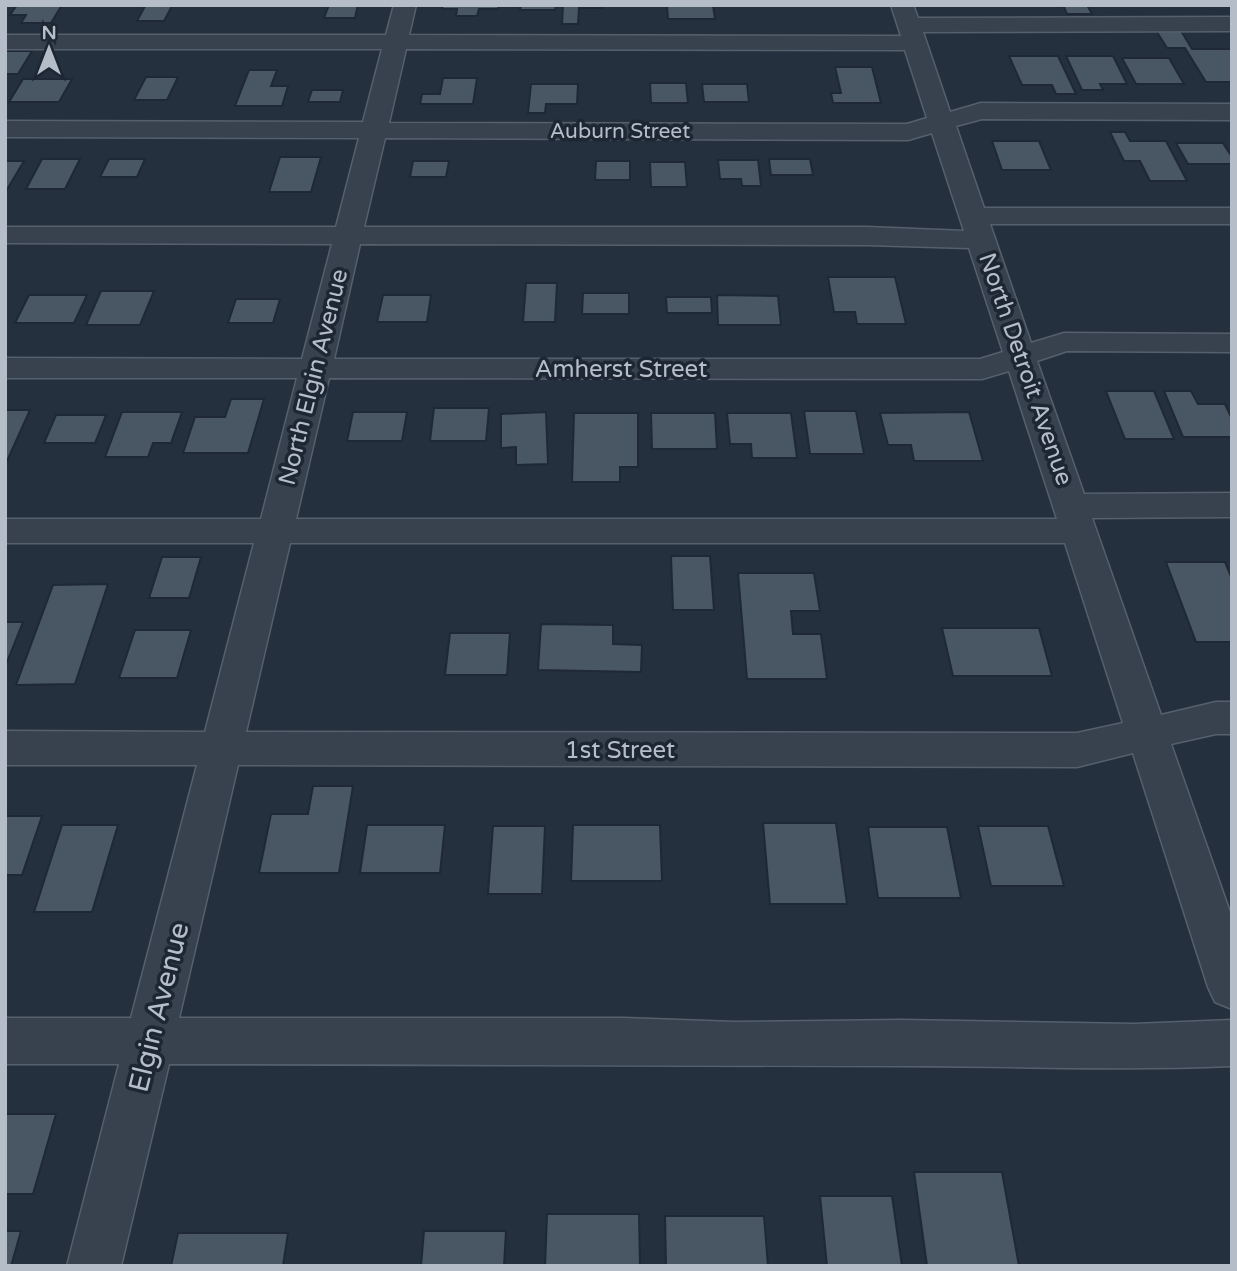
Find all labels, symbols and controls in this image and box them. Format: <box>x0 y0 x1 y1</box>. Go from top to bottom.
north arrow <box>14 14 84 84</box>
text: N <box>41 22 57 44</box>
street label: Auburn Street <box>550 119 690 144</box>
street label: North Detroit Avenue <box>972 249 1079 489</box>
street label: North Elgin Avenue <box>273 266 354 488</box>
street label: Amherst Street <box>535 355 707 384</box>
street label: 1st Street <box>565 736 675 765</box>
street label: Elgin Avenue <box>121 919 197 1096</box>

